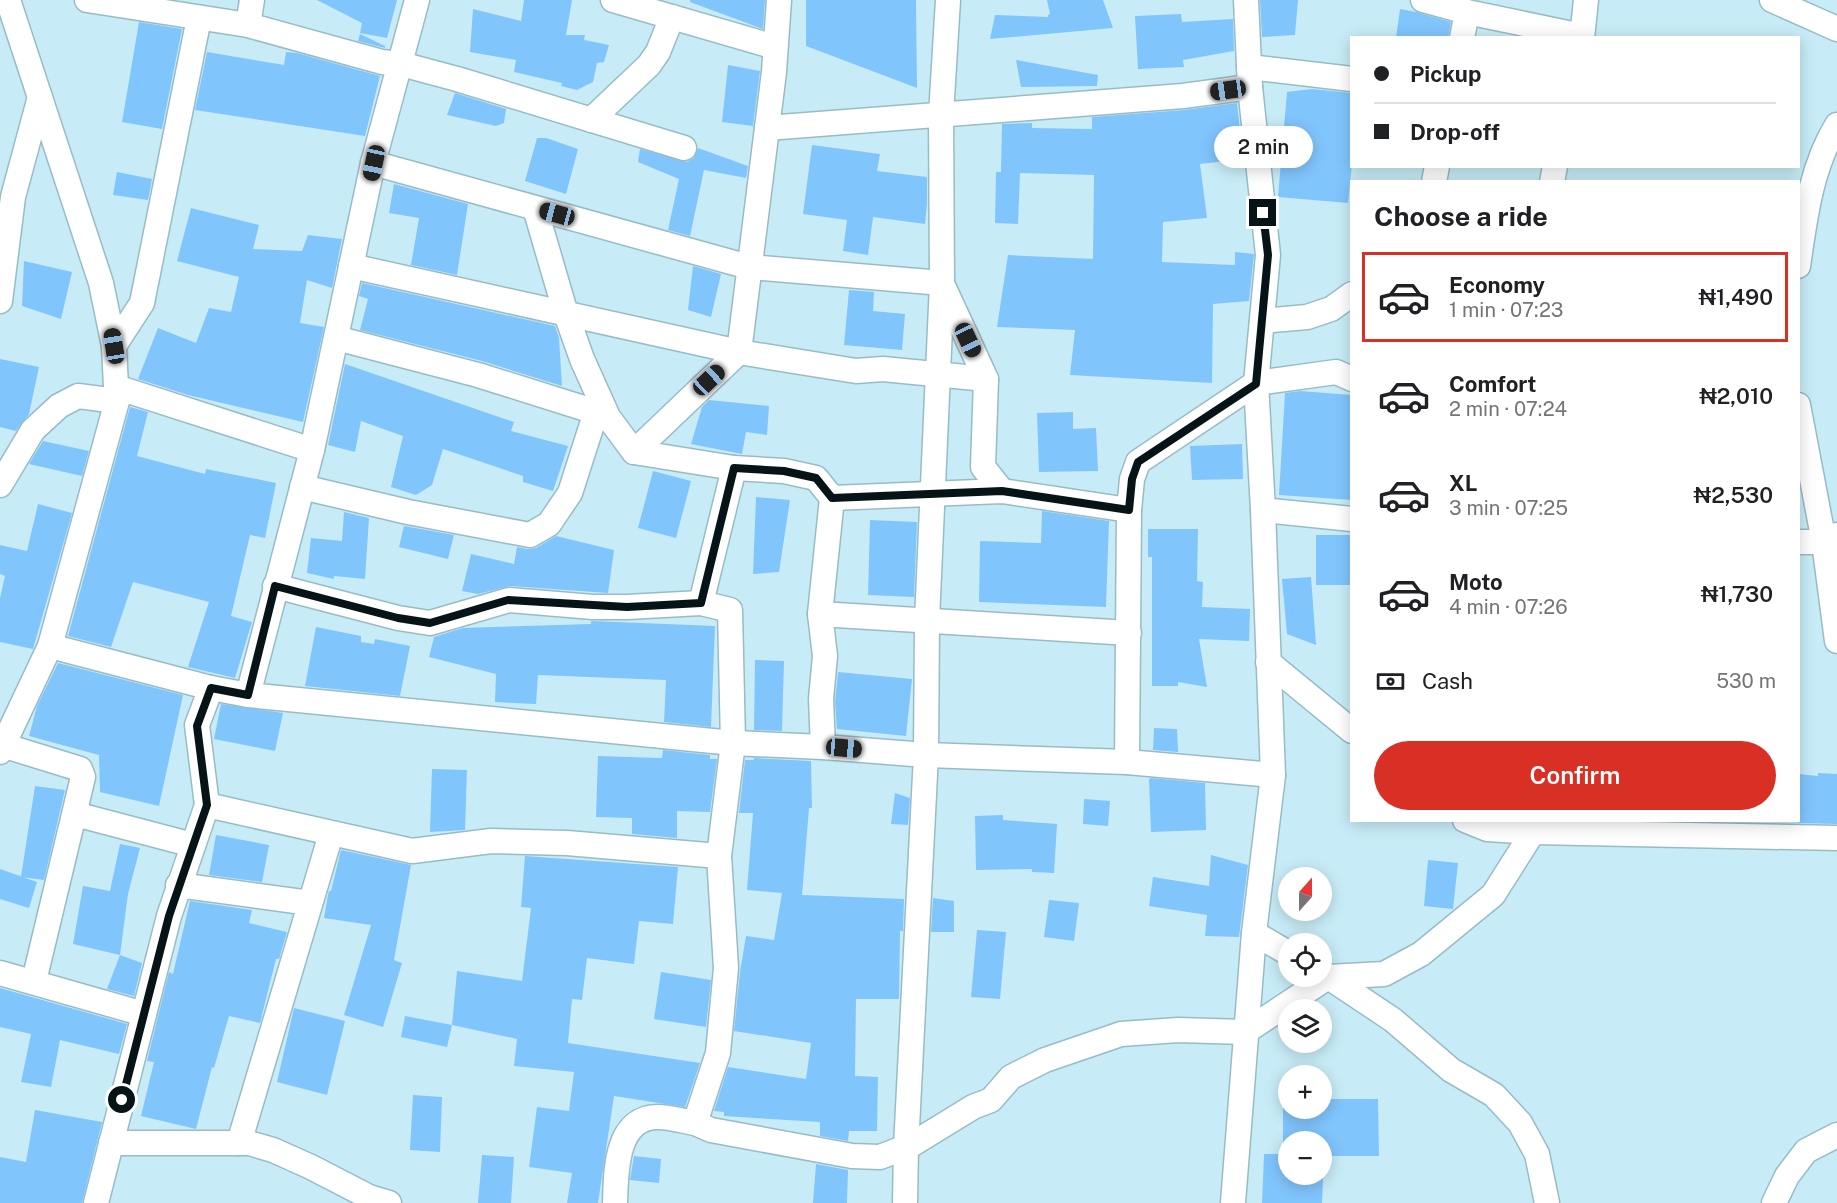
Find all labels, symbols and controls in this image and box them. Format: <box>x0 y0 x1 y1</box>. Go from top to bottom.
text: Pickup <box>1410 61 1481 87</box>
car <box>1209 79 1247 101</box>
text: Drop-off <box>1410 119 1500 145</box>
callout: 2 min <box>1214 126 1312 168</box>
text: 2 min <box>1238 135 1289 159</box>
car <box>361 144 387 182</box>
route end <box>1249 199 1276 226</box>
text: Choose a ride <box>1374 200 1548 232</box>
car <box>537 201 577 227</box>
icon: car <box>1377 270 1431 324</box>
text: Economy <box>1449 272 1545 298</box>
text: ₦1,490 <box>1699 284 1773 310</box>
text: 1 min · 07:23 <box>1449 298 1563 322</box>
car <box>952 320 984 360</box>
car <box>102 327 126 365</box>
car <box>690 361 728 399</box>
icon: car <box>1377 369 1431 423</box>
text: Comfort <box>1449 371 1536 397</box>
text: ₦2,010 <box>1699 383 1773 409</box>
text: 2 min · 07:24 <box>1449 397 1567 421</box>
icon: car <box>1377 468 1431 522</box>
text: XL <box>1449 470 1477 496</box>
text: ₦2,530 <box>1694 482 1773 508</box>
text: 3 min · 07:25 <box>1449 496 1568 520</box>
icon: car <box>1377 567 1431 621</box>
text: Moto <box>1449 569 1503 595</box>
text: ₦1,730 <box>1701 581 1773 607</box>
text: 4 min · 07:26 <box>1449 595 1568 619</box>
icon: cash <box>1374 665 1407 698</box>
text: Cash <box>1422 668 1473 694</box>
text: 530 m <box>1716 669 1776 693</box>
car <box>825 737 863 759</box>
button: Confirm <box>1374 741 1776 810</box>
north arrow <box>1278 867 1332 921</box>
map controls <box>1278 867 1332 1185</box>
button: locate <box>1278 933 1332 987</box>
button: layers <box>1278 999 1332 1053</box>
button: + <box>1278 1065 1332 1119</box>
route start <box>108 1086 135 1113</box>
button: − <box>1278 1131 1332 1185</box>

